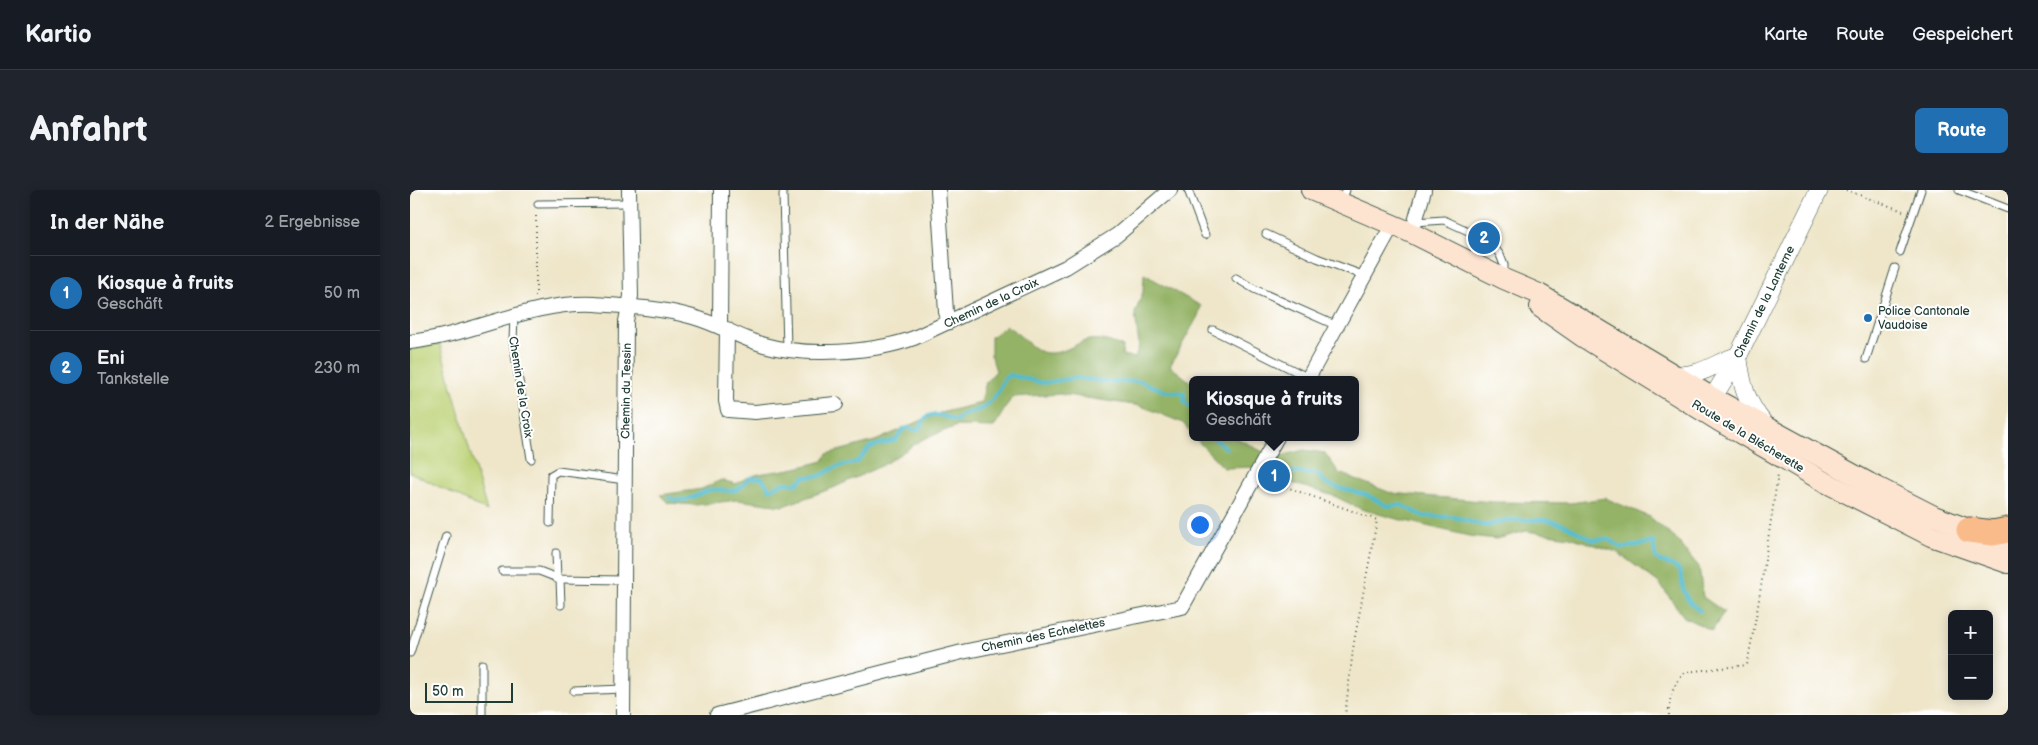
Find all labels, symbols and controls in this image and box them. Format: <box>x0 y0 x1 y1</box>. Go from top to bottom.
text: Kartio <box>25 20 92 49</box>
text: Karte <box>1764 24 1808 45</box>
text: Route <box>1836 24 1884 45</box>
text: Gespeichert <box>1912 24 2013 45</box>
button: Route <box>1915 108 2008 153</box>
text: Anfahrt <box>30 109 148 152</box>
text: In der Nähe <box>50 210 164 235</box>
text: 2 Ergebnisse <box>264 213 360 232</box>
pin: 2 <box>1468 219 1500 257</box>
street label: Chemin de la Lanterne <box>1731 243 1798 361</box>
text: Kiosque à fruits <box>97 272 234 295</box>
street label: Chemin de la Croix <box>941 275 1041 332</box>
text: 1 <box>63 284 69 303</box>
text: 50 m <box>324 284 360 303</box>
text: Geschäft <box>97 295 163 314</box>
place label: Police Cantonale Vaudoise <box>1878 304 1970 333</box>
marker: Police Cantonale Vaudoise <box>1862 312 1874 324</box>
street label: Chemin de la Croix <box>505 335 536 439</box>
street label: Chemin du Tessin <box>618 343 635 439</box>
text: Eni <box>97 347 125 370</box>
text: 2 <box>61 359 71 378</box>
text: 230 m <box>314 359 360 378</box>
text: Tankstelle <box>97 370 169 389</box>
popup <box>1189 376 1359 441</box>
text: Kiosque à fruits <box>1206 388 1342 411</box>
street label: Route de la Blécherette <box>1689 397 1807 476</box>
text: Geschäft <box>1206 411 1271 430</box>
pin: 1 <box>1258 457 1290 495</box>
your location <box>1187 512 1213 538</box>
map controls <box>1948 610 1993 700</box>
button: + <box>1948 610 1993 655</box>
street label: Chemin des Echelettes <box>980 615 1106 656</box>
button: − <box>1948 655 1993 700</box>
scale bar <box>425 680 512 703</box>
text: 50 m <box>432 683 464 700</box>

